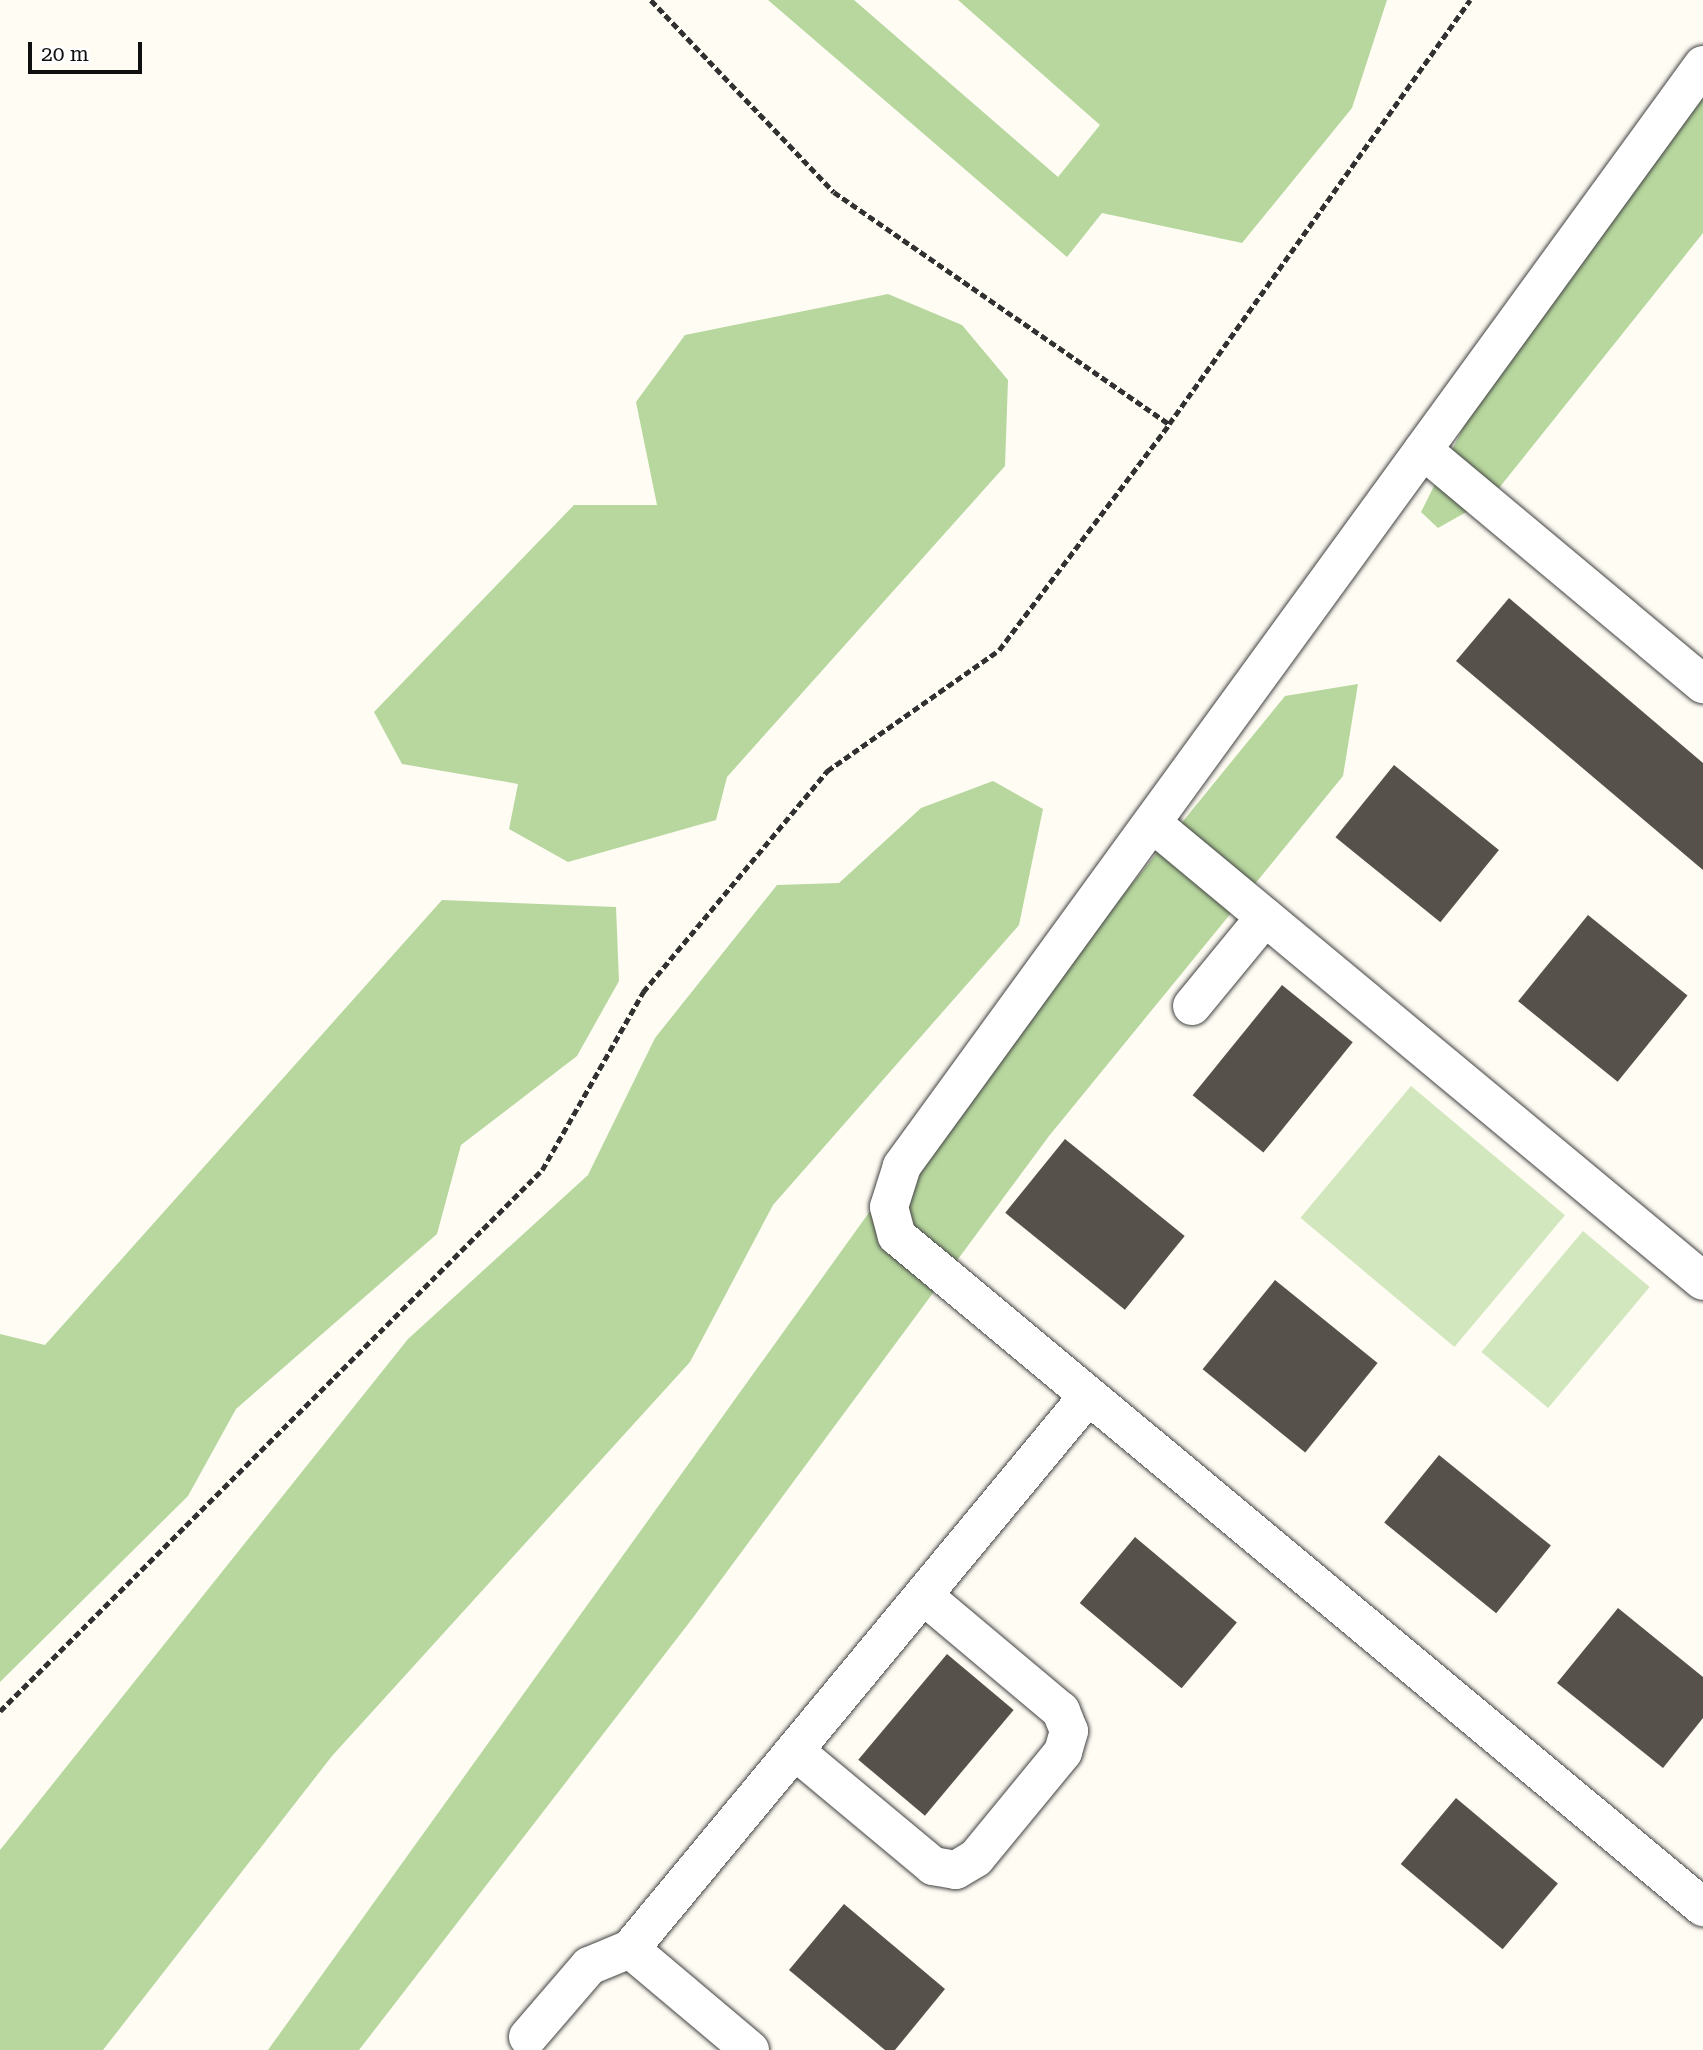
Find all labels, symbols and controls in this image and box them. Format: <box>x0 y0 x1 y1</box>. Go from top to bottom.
scale bar <box>32 28 145 72</box>
text: 20 m <box>41 42 89 66</box>

